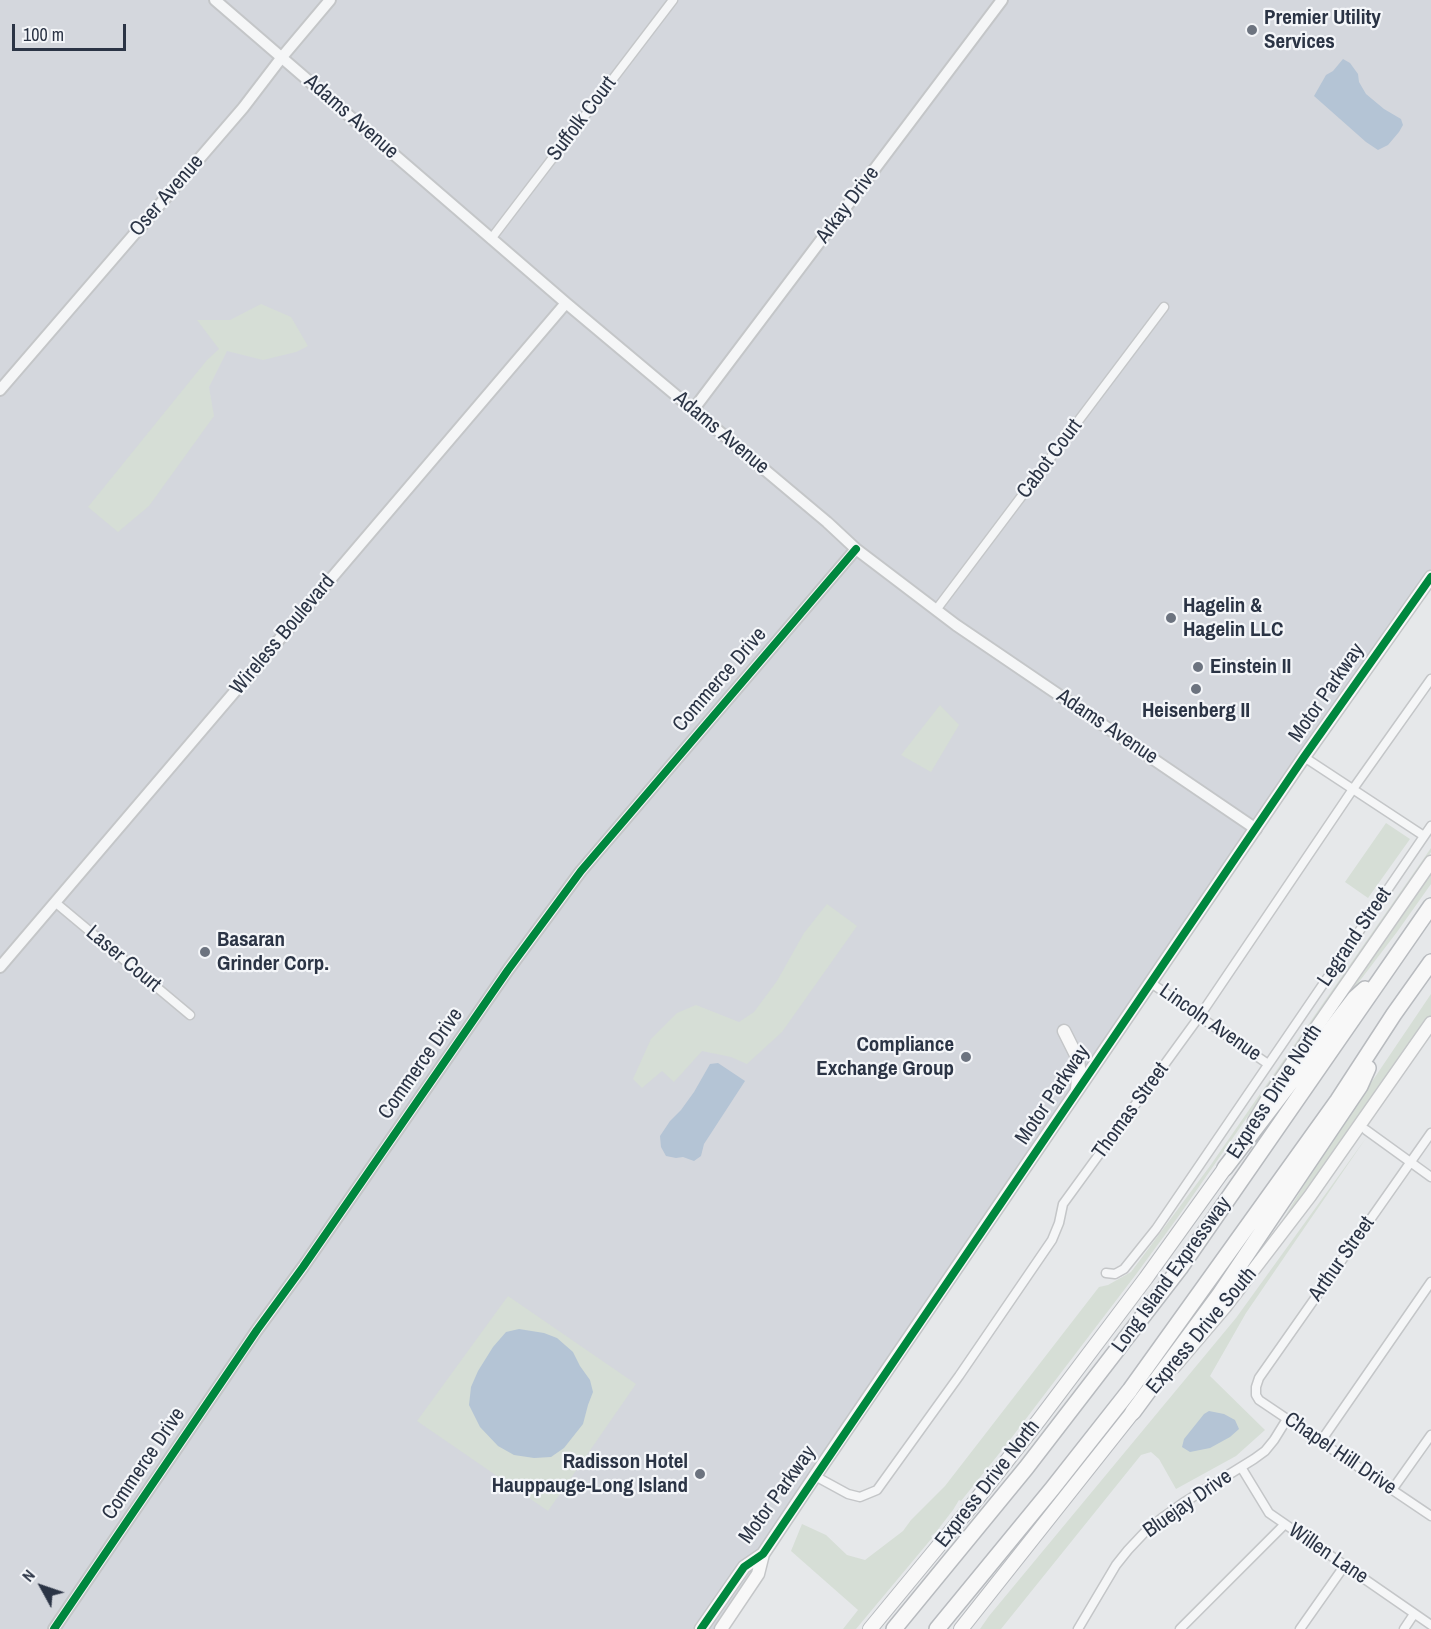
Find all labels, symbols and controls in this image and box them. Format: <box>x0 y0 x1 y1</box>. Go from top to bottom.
place label: Premier Utility Services <box>1264 5 1381 55</box>
scale bar <box>15 12 129 50</box>
text: 100 m <box>23 22 64 47</box>
marker: Premier Utility Services <box>1245 23 1259 37</box>
street label: Adams Avenue <box>299 69 403 165</box>
street label: Suffolk Court <box>542 72 622 166</box>
street label: Oser Avenue <box>125 150 209 242</box>
street label: Arkay Drive <box>811 162 885 248</box>
street label: Adams Avenue <box>668 386 774 480</box>
street label: Cabot Court <box>1012 414 1088 504</box>
street label: Wireless Boulevard <box>225 570 341 700</box>
place label: Hagelin & Hagelin LLC <box>1183 593 1283 643</box>
marker: Hagelin & Hagelin LLC <box>1164 611 1178 625</box>
street label: Commerce Drive <box>668 623 772 737</box>
street label: Motor Parkway <box>1284 639 1370 747</box>
place label: Einstein II <box>1210 654 1291 680</box>
marker: Einstein II <box>1191 660 1205 674</box>
marker: Heisenberg II <box>1189 682 1203 696</box>
street label: Adams Avenue <box>1052 684 1162 770</box>
place label: Heisenberg II <box>1142 698 1250 724</box>
street label: Legrand Street <box>1313 883 1397 991</box>
street label: Laser Court <box>80 920 166 998</box>
place label: Basaran Grinder Corp. <box>217 927 329 977</box>
marker: Basaran Grinder Corp. <box>198 945 212 959</box>
street label: Lincoln Avenue <box>1154 979 1266 1067</box>
street label: Commerce Drive <box>373 1003 469 1125</box>
street label: Express Drive North <box>1222 1020 1328 1164</box>
place label: Compliance Exchange Group <box>816 1032 954 1082</box>
street label: Motor Parkway <box>1010 1040 1096 1150</box>
marker: Compliance Exchange Group <box>959 1050 973 1064</box>
street label: Thomas Street <box>1088 1058 1174 1164</box>
street label: Long Island Expressway <box>1107 1192 1237 1358</box>
street label: Arthur Street <box>1304 1212 1380 1306</box>
street label: Express Drive South <box>1142 1262 1262 1400</box>
street label: Commerce Drive <box>97 1403 191 1525</box>
street label: Chapel Hill Drive <box>1279 1407 1401 1501</box>
street label: Express Drive North <box>930 1415 1046 1553</box>
street label: Motor Parkway <box>734 1441 822 1549</box>
place label: Radisson Hotel Hauppauge-Long Island <box>492 1449 688 1499</box>
street label: Bluejay Drive <box>1139 1464 1237 1544</box>
marker: Radisson Hotel Hauppauge-Long Island <box>693 1467 707 1481</box>
street label: Willen Lane <box>1283 1518 1373 1590</box>
north arrow <box>12 1557 72 1617</box>
text: N <box>17 1565 40 1586</box>

